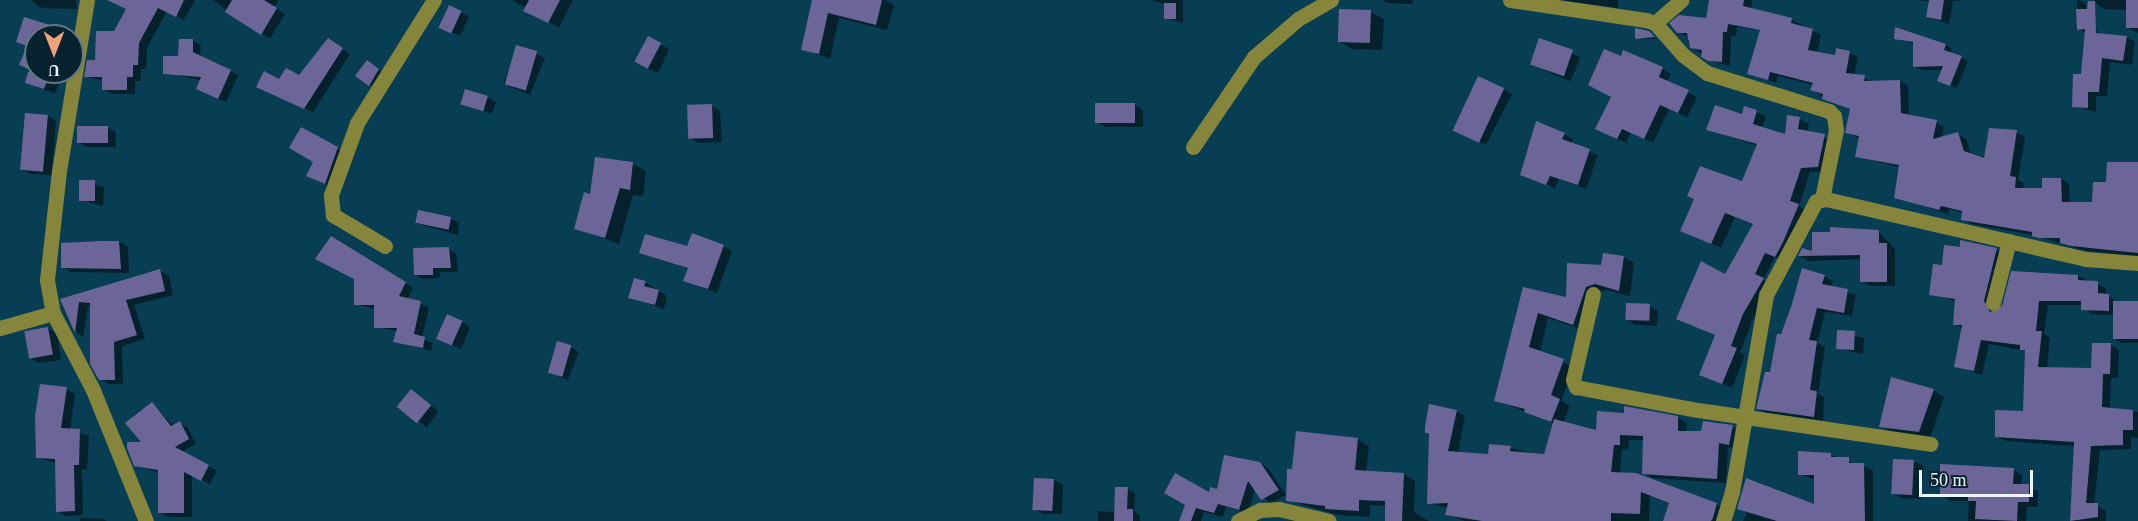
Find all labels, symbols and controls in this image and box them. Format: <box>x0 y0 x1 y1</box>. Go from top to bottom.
north arrow <box>24 24 84 84</box>
text: U <box>48 62 60 79</box>
scale bar <box>1922 458 2036 496</box>
text: 50 m <box>1930 470 1967 490</box>

